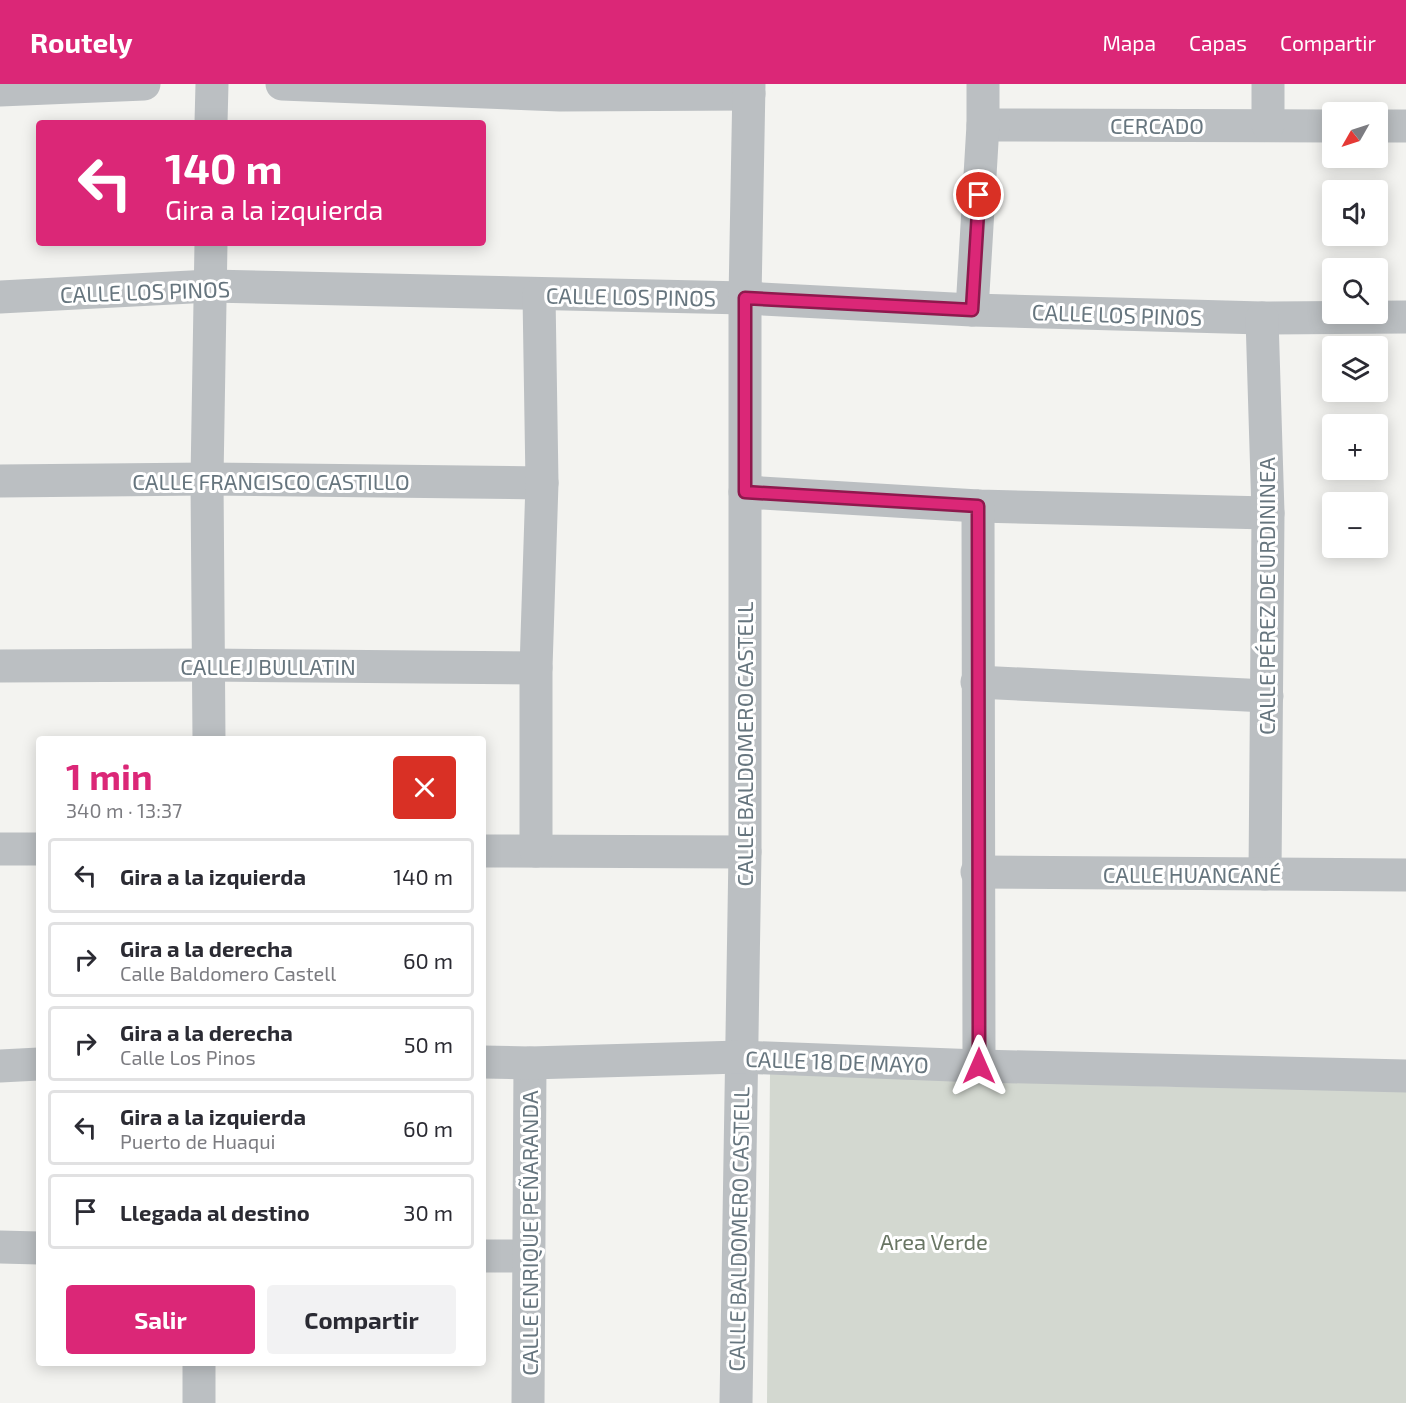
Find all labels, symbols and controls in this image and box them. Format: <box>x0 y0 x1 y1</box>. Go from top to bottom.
text: Routely <box>30 25 133 59</box>
text: Mapa <box>1102 30 1156 55</box>
text: Capas <box>1189 30 1247 55</box>
text: Compartir <box>1280 30 1376 55</box>
north arrow <box>1322 102 1388 168</box>
map controls <box>1322 102 1388 558</box>
street label: CERCADO <box>1110 112 1204 138</box>
text: 140 m <box>165 142 282 192</box>
icon: left <box>66 144 144 222</box>
pin <box>953 169 1004 220</box>
icon: arrive <box>962 178 995 211</box>
button: sound <box>1322 180 1388 246</box>
text: Gira a la izquierda <box>165 193 383 225</box>
button: search <box>1322 258 1388 324</box>
street label: CALLE LOS PINOS <box>59 275 231 307</box>
street label: CALLE LOS PINOS <box>546 282 716 310</box>
street label: CALLE LOS PINOS <box>1031 298 1203 330</box>
button: layers <box>1322 336 1388 402</box>
button: + <box>1322 414 1388 480</box>
street label: CALLE PÉREZ DE URDININEA <box>1253 457 1279 735</box>
street label: CALLE FRANCISCO CASTILLO <box>132 468 410 494</box>
button: − <box>1322 492 1388 558</box>
street label: CALLE BALDOMERO CASTELL <box>731 601 757 887</box>
street label: CALLE J BULLATIN <box>180 653 356 679</box>
text: 1 min <box>66 754 153 797</box>
button: close <box>393 756 456 819</box>
text: 340 m · 13:37 <box>66 798 182 822</box>
icon: left <box>69 859 102 892</box>
street label: CALLE HUANCANÉ <box>1103 861 1281 887</box>
text: Gira a la izquierda <box>120 863 306 889</box>
text: 140 m <box>393 863 453 889</box>
text: Gira a la derecha <box>120 935 293 961</box>
icon: right <box>69 943 102 976</box>
text: 60 m <box>403 947 453 973</box>
text: Calle Baldomero Castell <box>120 961 336 985</box>
text: Gira a la derecha <box>120 1019 293 1045</box>
icon: right <box>69 1027 102 1060</box>
text: 50 m <box>404 1031 453 1057</box>
position arrow <box>947 1034 1011 1098</box>
text: Calle Los Pinos <box>120 1045 256 1069</box>
street label: CALLE 18 DE MAYO <box>745 1045 929 1077</box>
street label: CALLE BALDOMERO CASTELL <box>723 1086 753 1372</box>
street label: CALLE ENRIQUE PEÑARANDA <box>516 1090 543 1376</box>
text: Gira a la izquierda <box>120 1103 306 1129</box>
icon: left <box>69 1111 102 1144</box>
text: 60 m <box>403 1115 453 1141</box>
text: Puerto de Huaqui <box>120 1129 276 1153</box>
icon: arrive <box>69 1195 102 1228</box>
text: Llegada al destino <box>120 1199 310 1225</box>
text: 30 m <box>403 1199 453 1225</box>
park label: Area Verde <box>880 1228 988 1254</box>
button: Salir <box>66 1285 255 1354</box>
button: Compartir <box>267 1285 456 1354</box>

